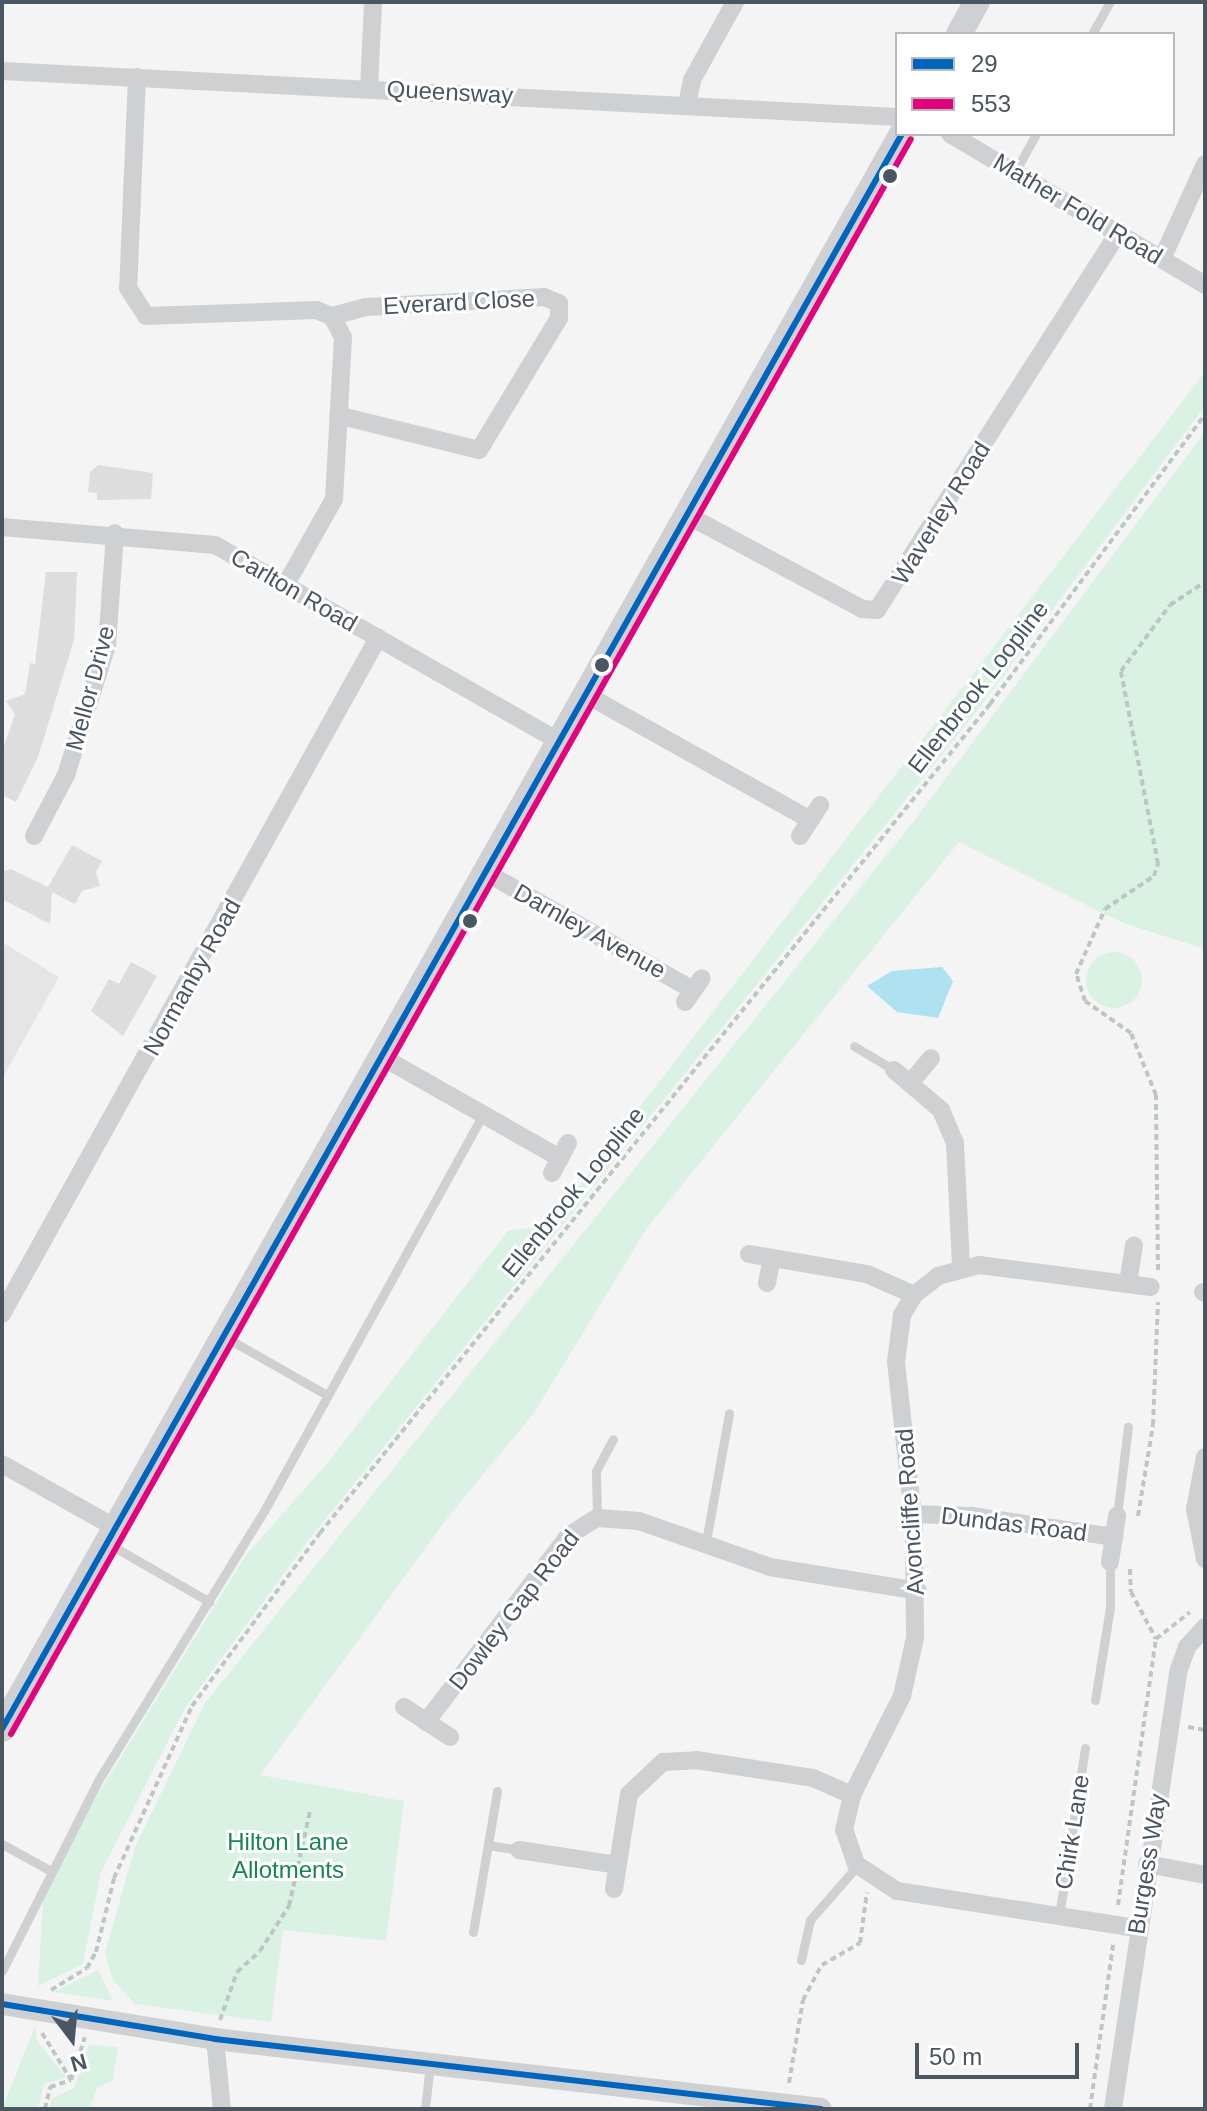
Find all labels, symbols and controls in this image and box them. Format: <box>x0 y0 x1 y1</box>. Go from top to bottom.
legend <box>895 32 1175 136</box>
text: 29 <box>971 50 998 77</box>
street label: Queensway <box>386 74 514 110</box>
text: 553 <box>971 90 1011 117</box>
street label: Mather Fold Road <box>988 147 1168 271</box>
unlabelled marker <box>882 168 898 184</box>
street label: Everard Close <box>382 284 536 320</box>
street label: Waverley Road <box>886 436 996 590</box>
street label: Carlton Road <box>226 542 362 638</box>
street label: Ellenbrook Loopline <box>902 595 1054 779</box>
street label: Mellor Drive <box>60 622 120 754</box>
unlabelled marker <box>594 657 610 673</box>
street label: Darnley Avenue <box>509 877 671 985</box>
street label: Normanby Road <box>137 894 247 1060</box>
unlabelled marker <box>462 913 478 929</box>
street label: Ellenbrook Loopline <box>495 1101 651 1283</box>
street label: Avoncliffe Road <box>890 1428 930 1596</box>
street label: Dundas Road <box>939 1501 1089 1547</box>
street label: Dowley Gap Road <box>443 1524 585 1696</box>
street label: Chirk Lane <box>1049 1772 1095 1892</box>
street label: Burgess Way <box>1122 1792 1172 1936</box>
park label: Hilton Lane Allotments <box>227 1828 349 1884</box>
north arrow <box>32 1999 112 2079</box>
scale bar <box>919 2027 1083 2077</box>
text: 50 m <box>929 2043 982 2070</box>
text: N <box>68 2048 90 2077</box>

